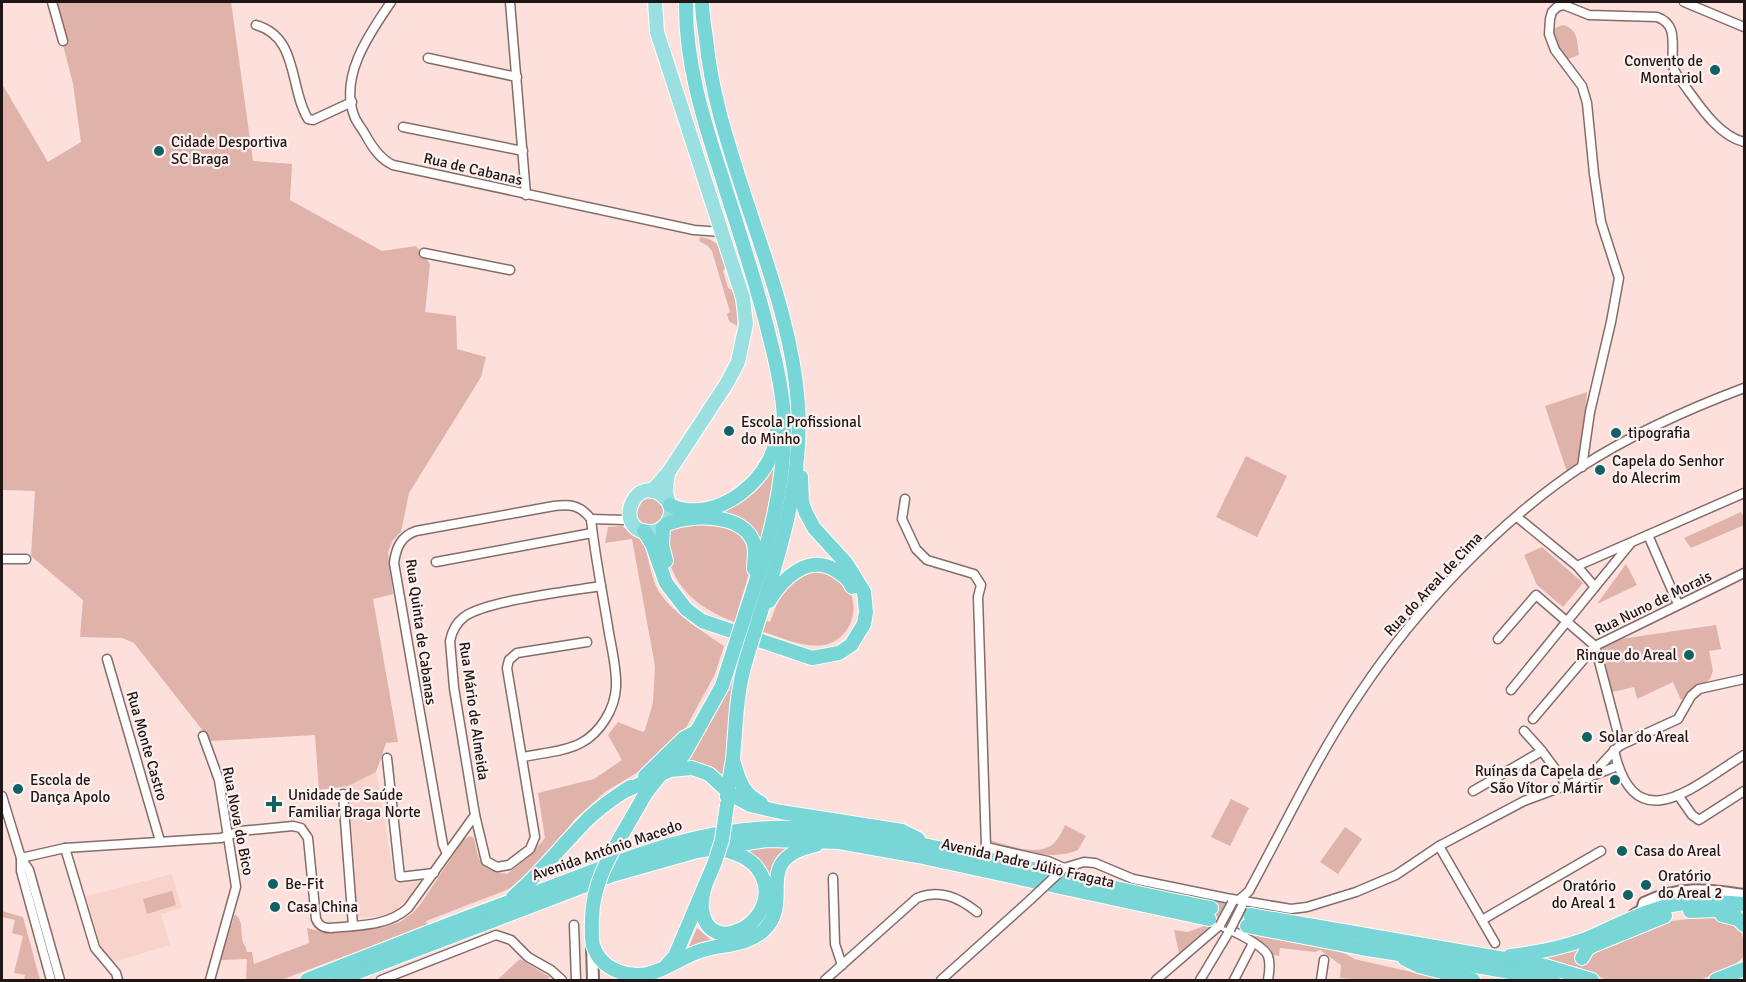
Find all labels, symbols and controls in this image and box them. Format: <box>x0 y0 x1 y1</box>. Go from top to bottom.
place label: Convento de Montariol <box>1624 52 1703 87</box>
marker: Convento de Montariol <box>1708 63 1722 77</box>
place label: Cidade Desportiva SC Braga <box>171 133 287 168</box>
marker: Cidade Desportiva SC Braga <box>152 144 166 158</box>
street label: Rua de Cabanas <box>422 149 525 189</box>
place label: Escola Profissional do Minho <box>741 413 861 448</box>
marker: Escola Profissional do Minho <box>722 424 736 438</box>
place label: tipografia <box>1628 424 1690 442</box>
marker: tipografia <box>1609 426 1623 440</box>
place label: Capela do Senhor do Alecrim <box>1612 452 1724 487</box>
marker: Capela do Senhor do Alecrim <box>1593 463 1607 477</box>
street label: Rua do Areal de Cima <box>1380 528 1486 640</box>
street label: Rua Quinta de Cabanas <box>402 558 440 707</box>
street label: Rua Nuno de Morais <box>1592 567 1715 639</box>
street label: Rua Mário de Almeida <box>455 641 493 781</box>
place label: Ringue do Areal <box>1576 646 1677 664</box>
marker: Ringue do Areal <box>1682 648 1696 662</box>
street label: Rua Monte Castro <box>123 689 171 803</box>
place label: Solar do Areal <box>1599 728 1689 746</box>
marker: Solar do Areal <box>1580 730 1594 744</box>
place label: Ruínas da Capela de São Vítor o Mártir <box>1475 762 1603 797</box>
street label: Rua Nova do Bico <box>219 765 257 877</box>
place label: Escola de Dança Apolo <box>30 771 111 806</box>
marker: Ruínas da Capela de São Vítor o Mártir <box>1608 773 1622 787</box>
marker: Escola de Dança Apolo <box>11 782 25 796</box>
place label: Unidade de Saúde Familiar Braga Norte <box>288 786 421 821</box>
marker: Unidade de Saúde Familiar Braga Norte <box>265 795 283 813</box>
street label: Avenida António Macedo <box>530 816 685 884</box>
street label: Avenida Padre Júlio Fragata <box>940 834 1116 892</box>
place label: Casa do Areal <box>1634 842 1721 860</box>
marker: Casa do Areal <box>1615 844 1629 858</box>
place label: Oratório do Areal 2 <box>1658 867 1722 902</box>
place label: Be-Fit <box>285 875 324 893</box>
marker: Be-Fit <box>266 877 280 891</box>
place label: Oratório do Areal 1 <box>1552 877 1616 912</box>
marker: Oratório do Areal 2 <box>1639 878 1653 892</box>
marker: Oratório do Areal 1 <box>1621 888 1635 902</box>
place label: Casa China <box>287 898 358 916</box>
marker: Casa China <box>268 900 282 914</box>

